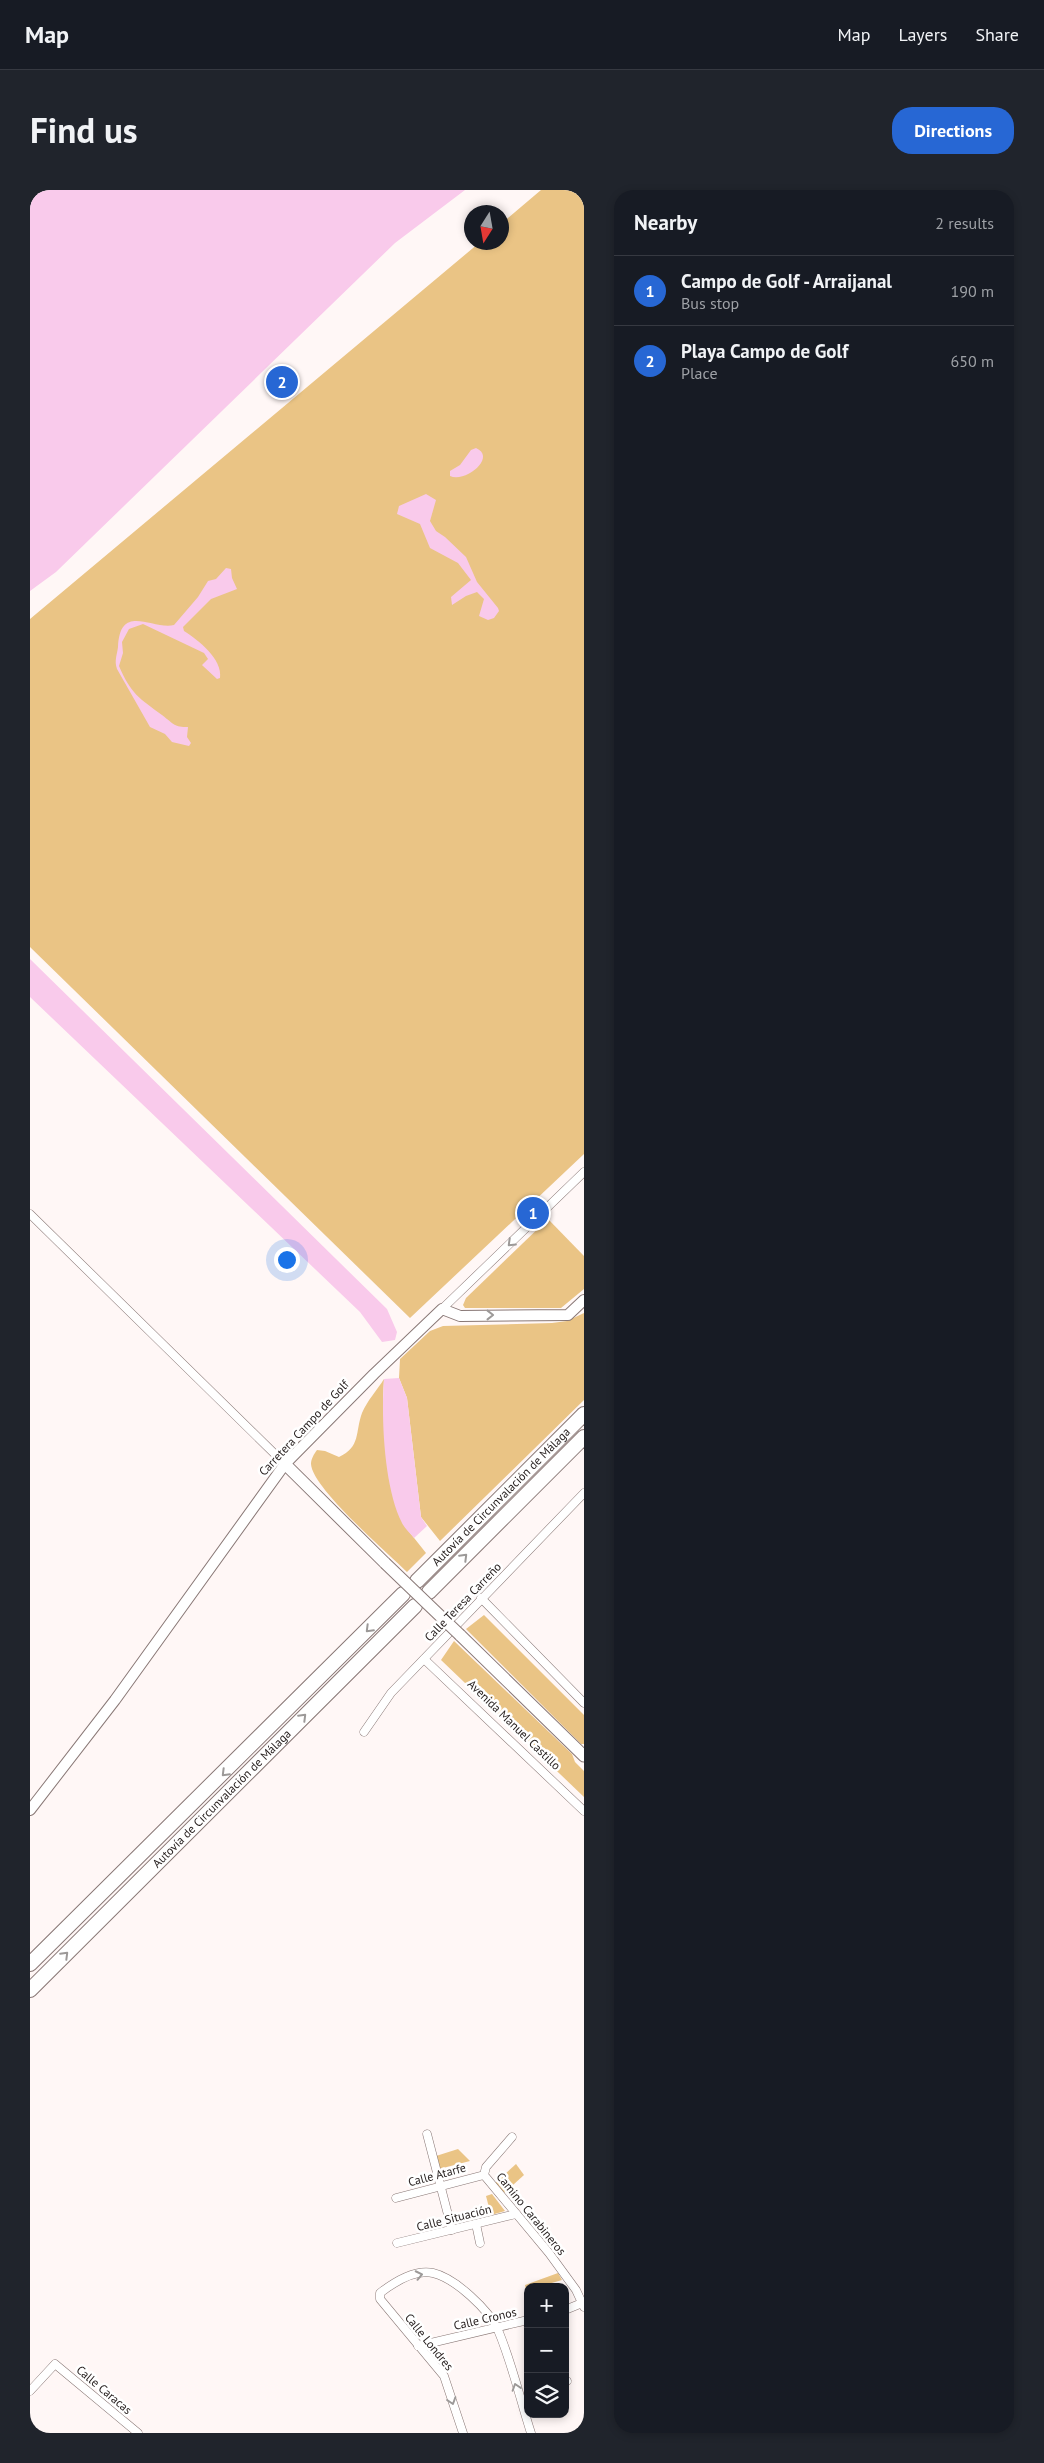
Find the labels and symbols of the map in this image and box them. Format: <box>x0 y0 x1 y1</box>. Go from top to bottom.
north arrow <box>464 205 509 250</box>
pin: 2 <box>266 363 298 401</box>
pin: 1 <box>517 1194 549 1232</box>
one-way arrow <box>508 1237 517 1246</box>
your location <box>274 1247 300 1273</box>
one-way arrow <box>486 1310 494 1320</box>
street label: Carretera Campo de Golf <box>255 1376 353 1479</box>
street label: Autovía de Circunvalación de Málaga <box>428 1424 573 1569</box>
one-way arrow <box>458 1554 467 1563</box>
street label: Calle Teresa Carreño <box>421 1559 504 1644</box>
one-way arrow <box>366 1623 375 1632</box>
street label: Avenida Manuel Castillo <box>465 1676 564 1773</box>
one-way arrow <box>298 1714 307 1723</box>
street label: Autovía de Circunvalación de Málaga <box>149 1726 294 1871</box>
one-way arrow <box>222 1767 231 1776</box>
one-way arrow <box>59 1952 68 1961</box>
street label: Calle Atarfe <box>406 2160 467 2189</box>
street label: Camino Carabineros <box>493 2169 569 2258</box>
street label: Calle Situación <box>415 2201 493 2234</box>
one-way arrow <box>414 2270 423 2281</box>
street label: Calle Cronos <box>452 2304 518 2333</box>
street label: Calle Londres <box>402 2310 457 2373</box>
street label: Calle Caracas <box>73 2362 135 2417</box>
one-way arrow <box>512 2383 522 2391</box>
one-way arrow <box>446 2396 456 2404</box>

